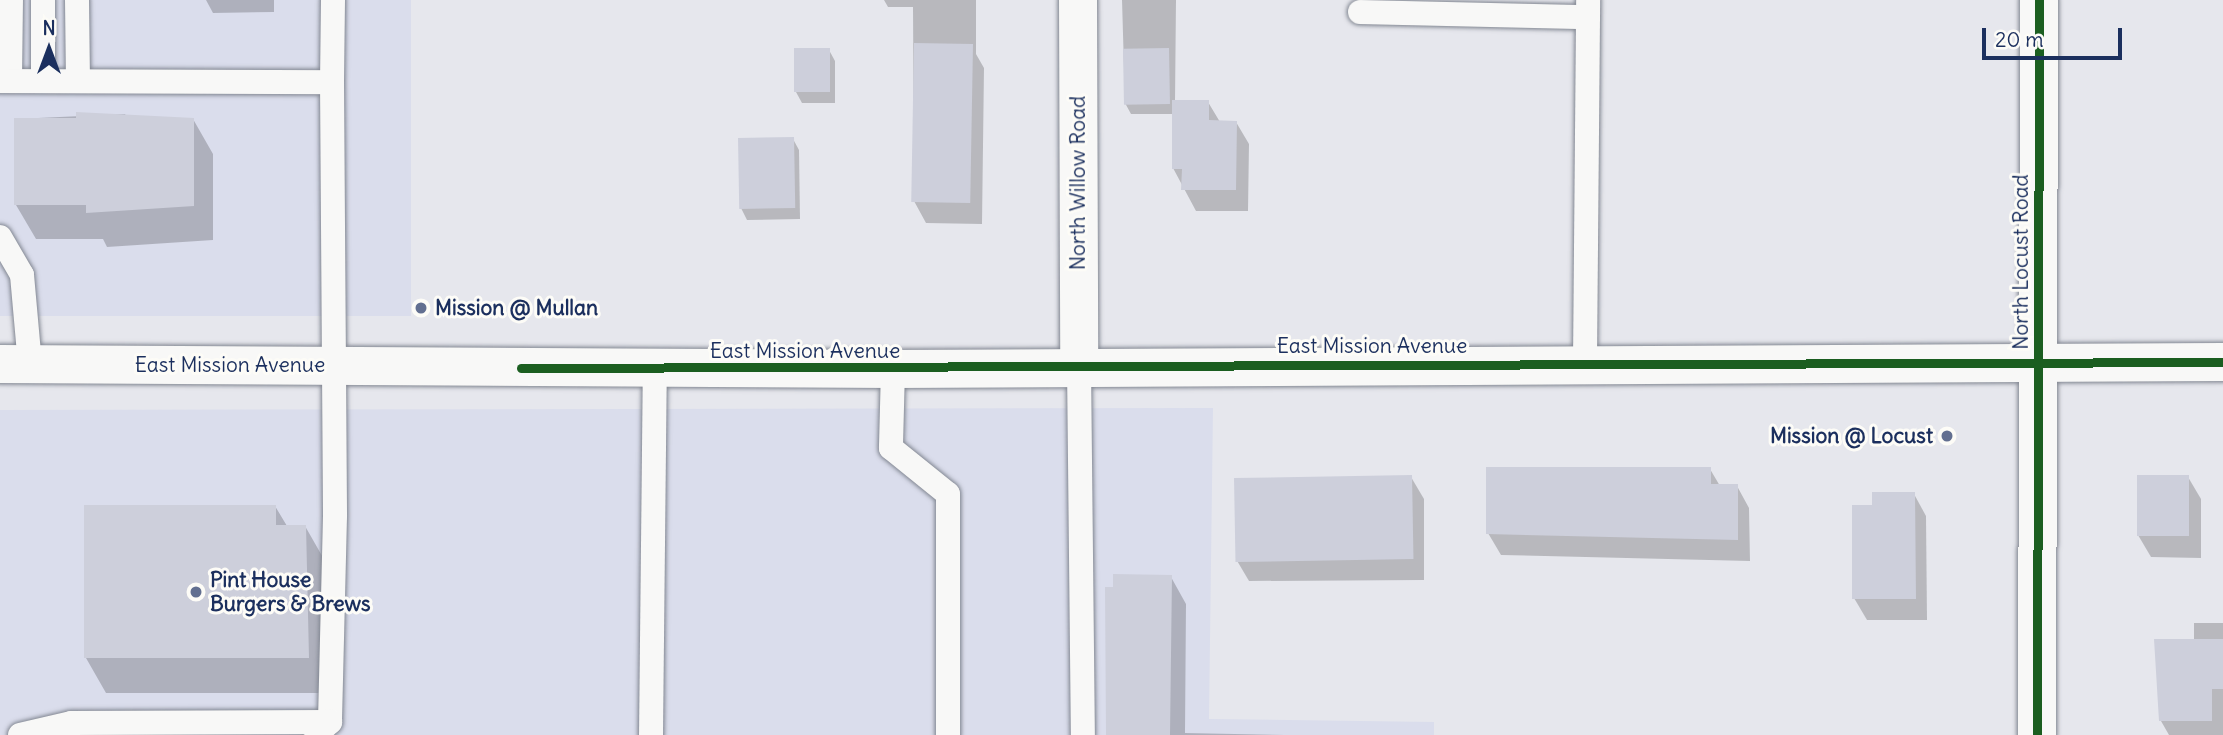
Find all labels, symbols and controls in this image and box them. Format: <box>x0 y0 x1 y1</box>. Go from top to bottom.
north arrow <box>14 14 84 84</box>
scale bar <box>1985 14 2125 58</box>
text: N <box>42 16 56 40</box>
text: 20 m <box>1995 26 2044 53</box>
street label: North Willow Road <box>1065 96 1091 270</box>
street label: North Locust Road <box>2008 174 2034 350</box>
place label: Mission @ Mullan <box>435 295 598 321</box>
marker: Mission @ Mullan <box>413 300 429 316</box>
street label: East Mission Avenue <box>1277 333 1467 359</box>
street label: East Mission Avenue <box>710 338 900 364</box>
street label: East Mission Avenue <box>135 352 325 378</box>
place label: Mission @ Locust <box>1770 423 1933 449</box>
marker: Mission @ Locust <box>1939 428 1955 444</box>
place label: Pint House Burgers & Brews <box>210 567 371 617</box>
marker: Pint House Burgers & Brews <box>188 584 204 600</box>

